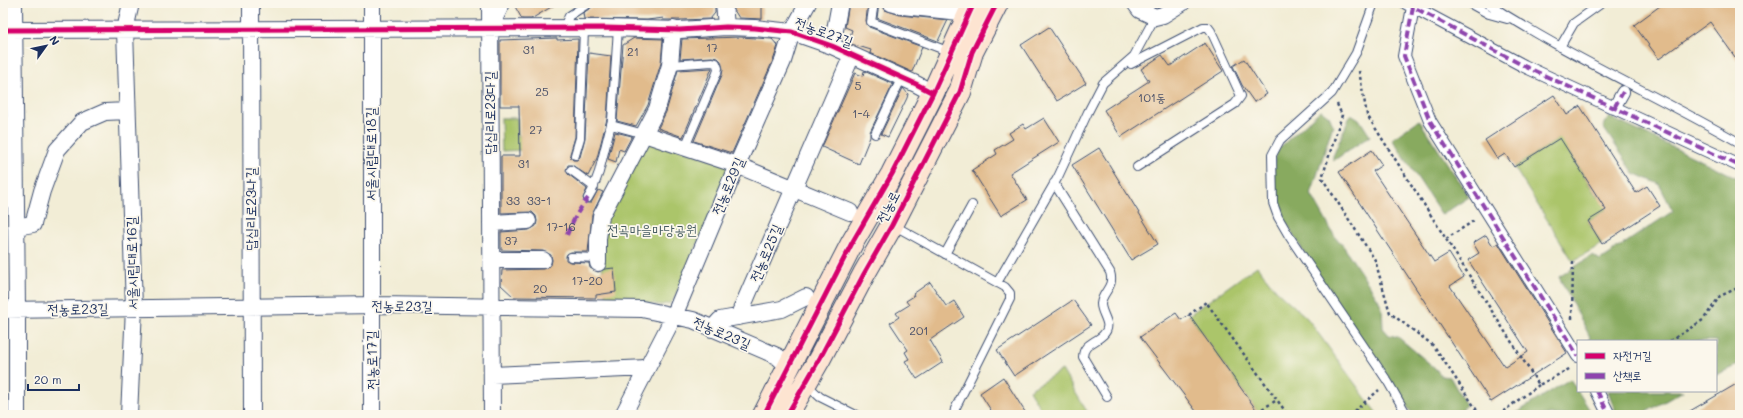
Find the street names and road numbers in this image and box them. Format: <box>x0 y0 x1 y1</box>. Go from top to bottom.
street label: 전농로27길 <box>792 12 857 51</box>
street label: 답십리로23다길 <box>480 70 499 155</box>
street label: 서울시립대로18길 <box>361 106 380 201</box>
street label: 전농로29길 <box>707 153 749 218</box>
street label: 답십리로23나길 <box>241 166 260 251</box>
street label: 전농로 <box>871 187 904 226</box>
street label: 서울시립대로16길 <box>121 215 142 310</box>
street label: 전농로25길 <box>745 220 786 285</box>
street label: 전농로23길 <box>371 295 433 316</box>
street label: 전농로23길 <box>47 298 109 319</box>
street label: 전농로23길 <box>690 312 755 353</box>
street label: 전농로17길 <box>361 330 382 390</box>

